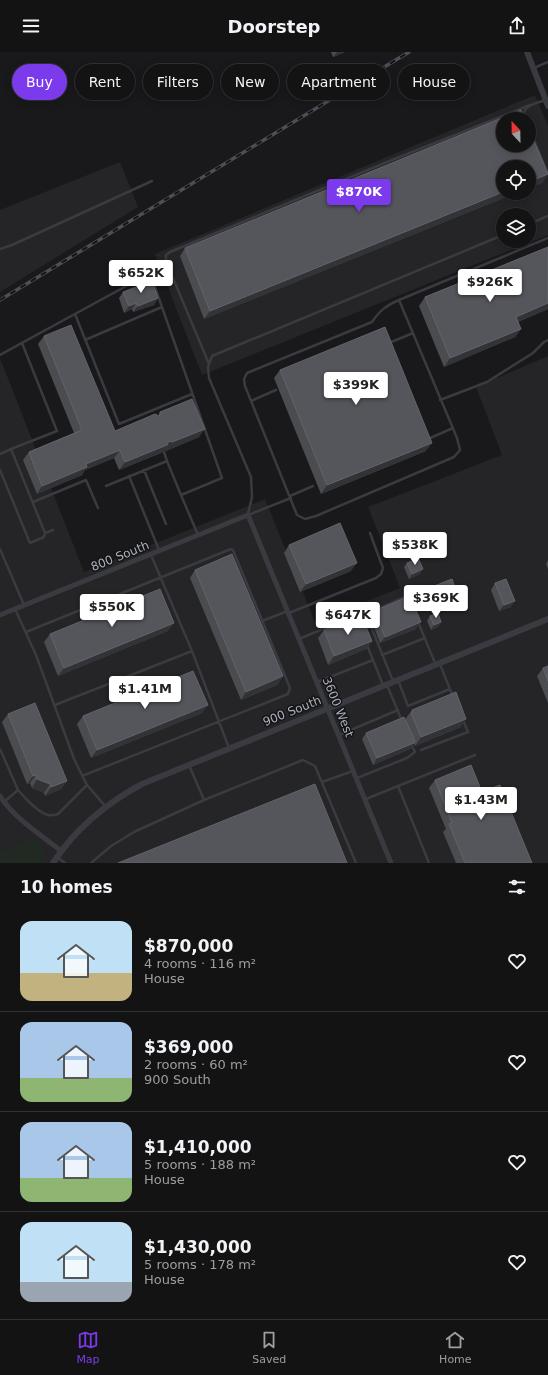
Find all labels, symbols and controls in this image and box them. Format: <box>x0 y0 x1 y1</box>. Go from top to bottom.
icon: menu <box>20 15 42 37</box>
icon: share <box>506 15 528 37</box>
text: Doorstep <box>228 16 320 37</box>
chip: Buy <box>12 64 67 100</box>
chip: Rent <box>75 64 135 100</box>
chip: Filters <box>143 64 213 100</box>
chip: New <box>221 64 279 100</box>
chip: Apartment <box>287 64 390 100</box>
chip: House <box>398 64 470 100</box>
north arrow <box>496 112 536 152</box>
map controls <box>496 112 536 248</box>
button: locate <box>496 160 536 200</box>
pin: $870K <box>331 179 387 213</box>
text: $870K <box>336 184 382 199</box>
button: layers <box>496 208 536 248</box>
pin: $652K <box>113 260 169 294</box>
text: $652K <box>118 265 164 280</box>
pin: $926K <box>462 269 518 303</box>
text: $926K <box>467 274 513 289</box>
pin: $399K <box>328 372 384 406</box>
text: $399K <box>333 377 379 392</box>
pin: $538K <box>387 532 443 566</box>
text: $538K <box>392 537 438 552</box>
street label: 800 South <box>89 538 151 574</box>
pin: $369K <box>408 585 464 619</box>
text: $369K <box>413 590 459 605</box>
pin: $550K <box>84 594 140 628</box>
text: $550K <box>89 599 135 614</box>
pin: $647K <box>320 602 376 636</box>
text: $647K <box>325 607 371 622</box>
street label: 3600 West <box>320 675 357 739</box>
pin: $1.41M <box>112 676 178 710</box>
text: $1.41M <box>118 681 172 696</box>
street label: 900 South <box>261 693 323 729</box>
pin: $1.43M <box>448 787 514 821</box>
text: $1.43M <box>454 792 508 807</box>
icon: filters <box>506 876 528 898</box>
text: 10 homes <box>20 877 113 897</box>
text: $870,000 <box>144 936 233 956</box>
icon: home <box>52 937 100 985</box>
icon: heart <box>506 950 528 972</box>
text: 4 rooms · 116 m² <box>144 956 256 971</box>
text: House <box>144 971 185 986</box>
text: $369,000 <box>144 1037 233 1057</box>
icon: home <box>52 1038 100 1086</box>
icon: heart <box>506 1051 528 1073</box>
text: 2 rooms · 60 m² <box>144 1057 248 1072</box>
text: 900 South <box>144 1072 211 1087</box>
text: $1,410,000 <box>144 1137 252 1157</box>
icon: home <box>52 1138 100 1186</box>
icon: heart <box>506 1151 528 1173</box>
text: 5 rooms · 188 m² <box>144 1157 256 1172</box>
text: House <box>144 1172 185 1187</box>
text: $1,430,000 <box>144 1237 252 1257</box>
icon: home <box>52 1238 100 1286</box>
icon: heart <box>506 1251 528 1273</box>
text: 5 rooms · 178 m² <box>144 1257 256 1272</box>
text: House <box>144 1272 185 1287</box>
tab: Map <box>76 1329 100 1366</box>
tab: Saved <box>252 1329 286 1366</box>
tab: Home <box>439 1329 472 1366</box>

